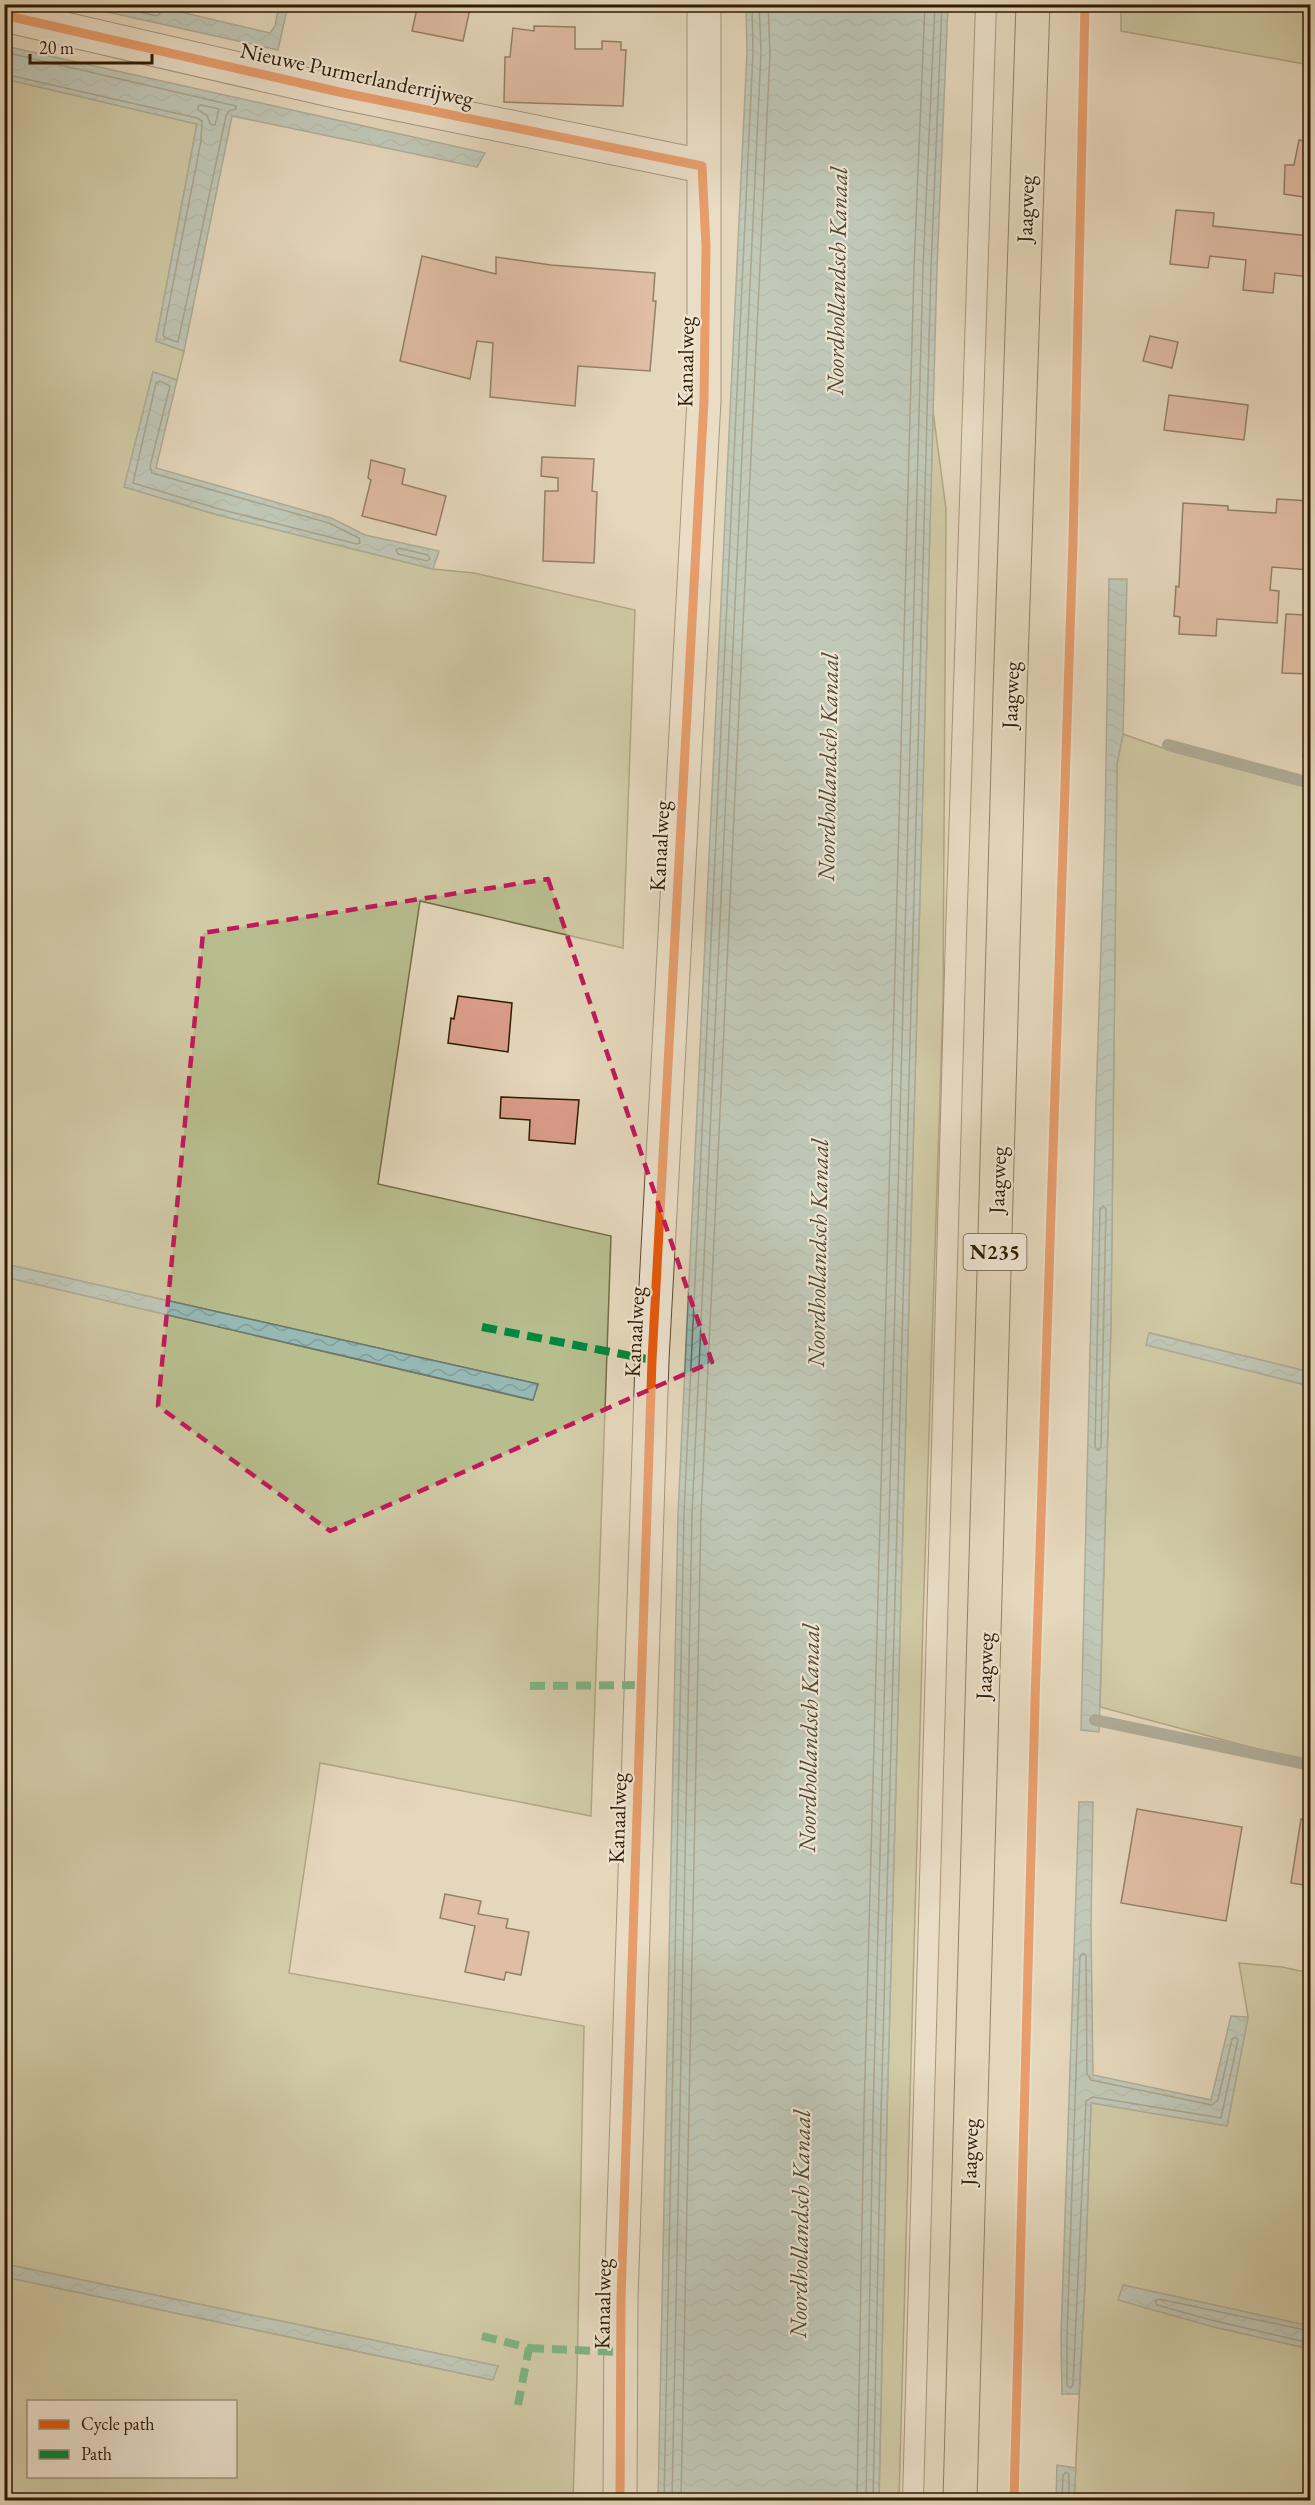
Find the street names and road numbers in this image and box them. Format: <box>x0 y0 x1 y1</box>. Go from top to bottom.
street label: Nieuwe Purmerlanderrijweg <box>238 36 477 113</box>
street label: Jaagweg <box>1010 174 1041 245</box>
street label: Kanaalweg <box>670 316 701 408</box>
street label: Jaagweg <box>995 660 1026 731</box>
street label: Kanaalweg <box>643 799 676 892</box>
street label: Jaagweg <box>982 1145 1013 1216</box>
road number: N235 <box>964 1234 1026 1270</box>
street label: Kanaalweg <box>618 1285 651 1378</box>
street label: Jaagweg <box>969 1631 1000 1702</box>
street label: Kanaalweg <box>601 1772 634 1864</box>
street label: Jaagweg <box>954 2117 985 2188</box>
street label: Kanaalweg <box>587 2258 618 2350</box>

